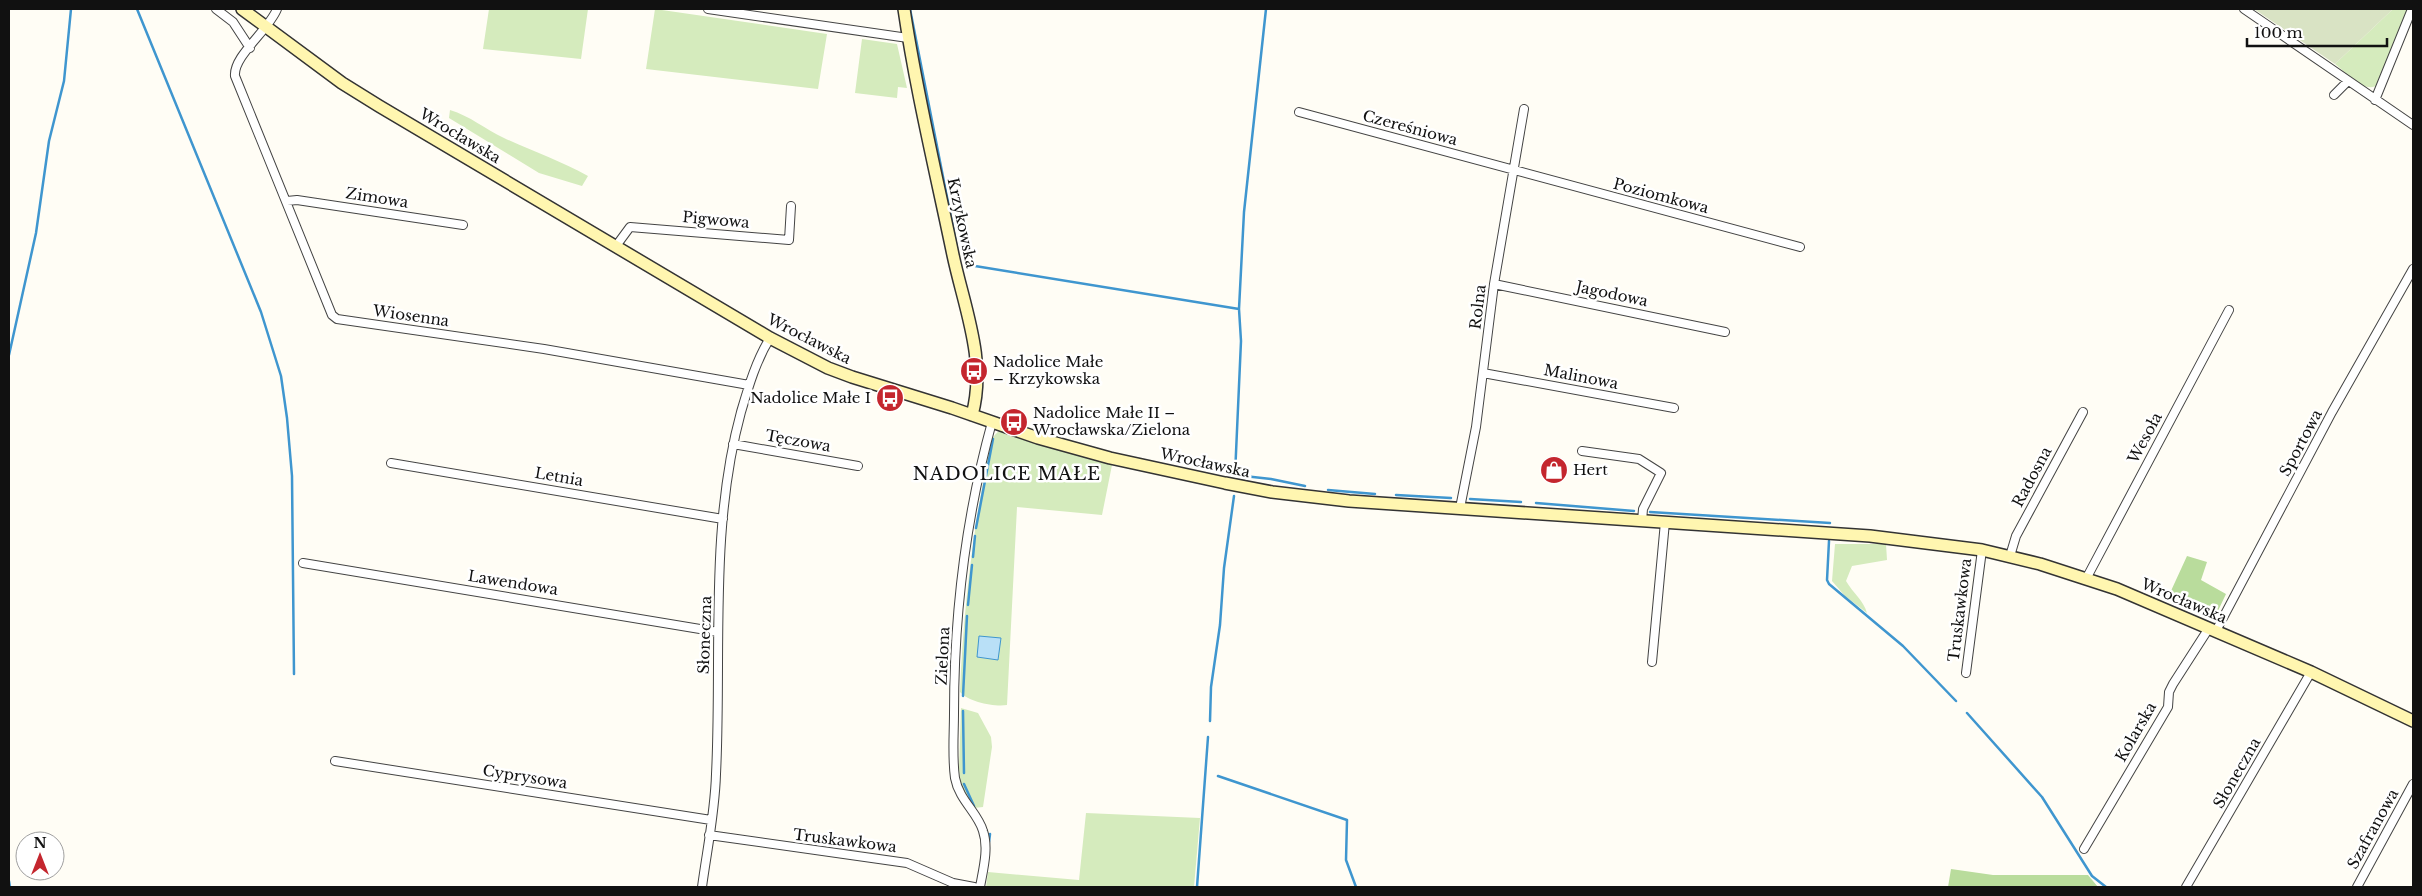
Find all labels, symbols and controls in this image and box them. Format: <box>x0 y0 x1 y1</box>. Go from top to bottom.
scale bar <box>2247 15 2387 47</box>
text: 100 m <box>2254 23 2303 42</box>
street label: Wrocławska <box>415 103 505 168</box>
street label: Czereśniowa <box>1361 106 1460 149</box>
street label: Poziomkowa <box>1611 174 1712 218</box>
street label: Krzykowska <box>944 176 981 270</box>
street label: Zimowa <box>344 183 410 212</box>
street label: Pigwowa <box>682 207 751 232</box>
street label: Jagodowa <box>1572 276 1650 311</box>
street label: Rolna <box>1465 283 1490 330</box>
street label: Wiosenna <box>371 301 451 330</box>
street label: Wrocławska <box>763 309 855 368</box>
place label: Nadolice Małe – Krzykowska <box>993 352 1103 388</box>
bus stop icon: Nadolice Małe – Krzykowska <box>959 356 989 386</box>
street label: Malinowa <box>1542 360 1621 393</box>
bus stop icon: Nadolice Małe I <box>875 383 905 413</box>
place label: Nadolice Małe I <box>750 388 871 407</box>
place label: Nadolice Małe II – Wrocławska/Zielona <box>1032 403 1191 439</box>
street label: Sportowa <box>2275 406 2326 479</box>
bus stop icon: Nadolice Małe II – Wrocławska/Zielona <box>999 407 1029 437</box>
street label: Wesoła <box>2123 408 2166 467</box>
street label: Tęczowa <box>764 425 833 456</box>
street label: Wrocławska <box>1157 443 1253 481</box>
street label: Radosna <box>2008 443 2056 510</box>
shop icon: Hert <box>1539 455 1569 485</box>
place label: Hert <box>1573 460 1608 479</box>
street label: Letnia <box>533 463 586 490</box>
district label: NADOLICE MAŁE <box>913 463 1101 485</box>
street label: Truskawkowa <box>1944 556 1975 663</box>
street label: Lawendowa <box>467 566 560 599</box>
street label: Wrocławska <box>2137 574 2231 627</box>
street label: Słoneczna <box>694 595 715 674</box>
street label: Zielona <box>931 626 954 686</box>
street label: Kolarska <box>2111 698 2161 765</box>
street label: Słoneczna <box>2209 733 2265 811</box>
street label: Cyprysowa <box>481 760 570 793</box>
street label: Szafranowa <box>2343 785 2403 872</box>
street label: Truskawkowa <box>792 825 899 856</box>
north arrow <box>15 831 65 881</box>
text: N <box>33 834 47 852</box>

